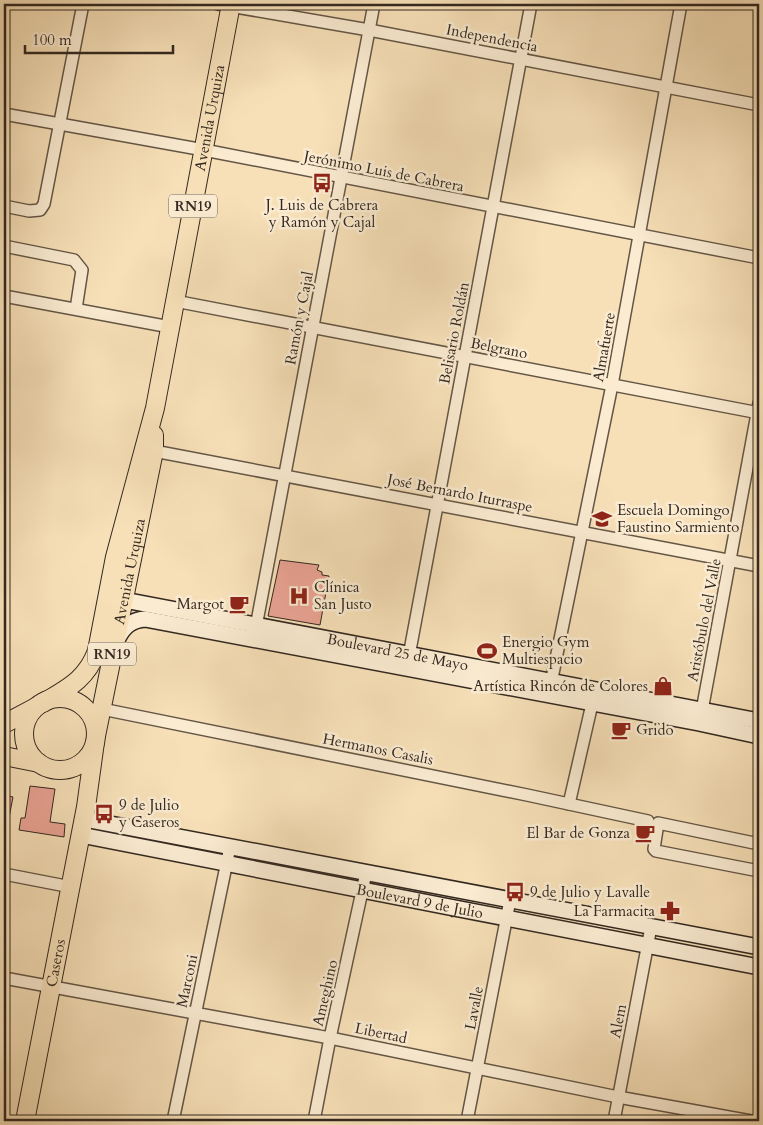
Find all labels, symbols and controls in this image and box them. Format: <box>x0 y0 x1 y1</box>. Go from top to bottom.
street label: Independencia <box>445 19 540 57</box>
scale bar <box>25 22 172 54</box>
text: 100 m <box>32 30 72 50</box>
street label: Avenida Urquiza <box>190 63 229 173</box>
street label: Jerónimo Luis de Cabrera <box>300 145 466 196</box>
bus stop icon: J. Luis de Cabrera y Ramón y Cajal <box>311 172 333 194</box>
road number: RN19 <box>169 195 217 218</box>
place label: J. Luis de Cabrera y Ramón y Cajal <box>264 195 379 232</box>
street label: Ramón y Cajal <box>280 269 318 366</box>
street label: Belisario Roldán <box>434 280 474 386</box>
street label: Almafuerte <box>588 310 620 383</box>
street label: Belgrano <box>469 333 529 363</box>
street label: José Bernardo Iturraspe <box>384 469 534 517</box>
place label: Escuela Domingo Faustino Sarmiento <box>617 500 739 537</box>
school or university icon: Escuela Domingo Faustino Sarmiento <box>591 508 613 530</box>
street label: Avenida Urquiza <box>109 516 150 626</box>
street label: Aristóbulo del Valle <box>682 557 726 683</box>
place label: Clínica San Justo <box>314 577 372 614</box>
hospital icon: Clínica San Justo <box>288 585 310 607</box>
cafe icon: Margot <box>228 593 250 615</box>
place label: Margot <box>177 594 224 614</box>
street label: Boulevard 25 de Mayo <box>325 629 470 675</box>
place label: Energio Gym Multiespacio <box>502 632 590 669</box>
sports icon: Energio Gym Multiespacio <box>476 640 498 662</box>
road number: RN19 <box>88 642 136 666</box>
shop icon: Artística Rincón de Colores <box>652 675 674 697</box>
place label: Artística Rincón de Colores <box>473 676 648 696</box>
cafe icon: Grido <box>610 719 632 741</box>
place label: Grido <box>636 720 674 740</box>
street label: Hermanos Casalis <box>321 728 435 770</box>
place label: 9 de Julio y Caseros <box>118 795 179 832</box>
bus stop icon: 9 de Julio y Caseros <box>93 803 115 825</box>
cafe icon: El Bar de Gonza <box>634 822 656 844</box>
place label: El Bar de Gonza <box>526 823 631 843</box>
street label: Boulevard 9 de Julio <box>354 879 485 923</box>
bus stop icon: 9 de Julio y Lavalle <box>504 881 526 903</box>
place label: 9 de Julio y Lavalle <box>530 882 650 902</box>
pharmacy icon: La Farmacita <box>659 900 681 922</box>
place label: La Farmacita <box>573 901 656 921</box>
street label: Caseros <box>41 937 70 989</box>
street label: Marconi <box>172 953 202 1009</box>
street label: Ameghino <box>308 958 342 1028</box>
street label: Lavalle <box>460 984 488 1032</box>
street label: Alem <box>605 1002 631 1040</box>
street label: Libertad <box>353 1018 409 1048</box>

